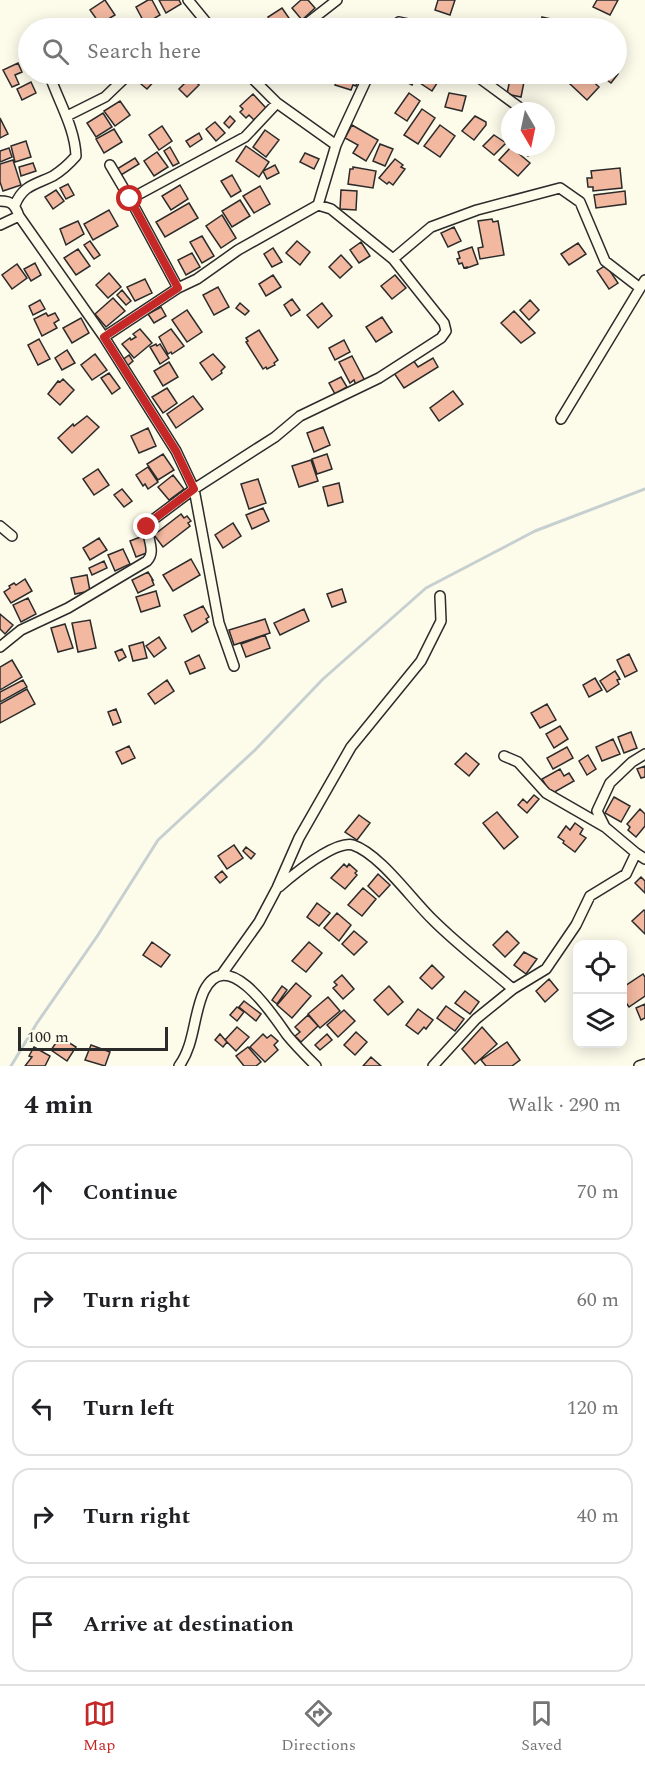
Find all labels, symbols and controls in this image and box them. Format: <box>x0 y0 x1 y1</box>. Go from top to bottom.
search box <box>18 18 627 84</box>
icon: search <box>39 35 72 68</box>
text: Search here <box>87 35 201 68</box>
north arrow <box>501 102 555 156</box>
route start <box>116 185 142 211</box>
route end <box>133 513 159 539</box>
map controls <box>573 940 627 1048</box>
button: locate <box>573 940 627 994</box>
button: layers <box>573 994 627 1048</box>
scale bar <box>18 1024 168 1052</box>
text: 100 m <box>27 1025 69 1049</box>
text: 4 min <box>24 1085 93 1125</box>
text: Walk · 290 m <box>508 1090 621 1120</box>
icon: ahead <box>26 1176 59 1209</box>
text: Continue <box>83 1176 178 1209</box>
text: 70 m <box>577 1177 619 1207</box>
icon: right <box>26 1284 59 1317</box>
text: Turn right <box>83 1284 190 1317</box>
text: 60 m <box>577 1285 619 1315</box>
icon: left <box>26 1392 59 1425</box>
text: Turn left <box>83 1392 175 1425</box>
text: 120 m <box>567 1393 619 1423</box>
icon: right <box>26 1500 59 1533</box>
text: Turn right <box>83 1500 190 1533</box>
text: 40 m <box>577 1501 619 1531</box>
icon: arrive <box>26 1608 59 1641</box>
text: Arrive at destination <box>83 1608 294 1641</box>
tab: Map <box>83 1697 116 1757</box>
tab: Directions <box>281 1697 356 1757</box>
tab: Saved <box>521 1697 562 1757</box>

